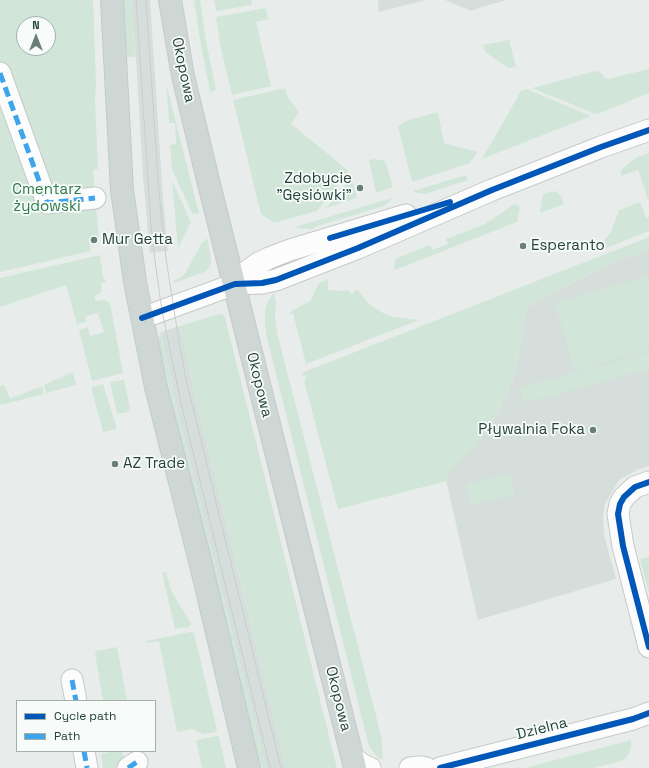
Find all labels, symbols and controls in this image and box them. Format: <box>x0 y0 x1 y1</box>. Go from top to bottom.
north arrow <box>16 16 56 56</box>
text: N <box>32 18 40 32</box>
street label: Okopowa <box>167 36 199 104</box>
place label: Zdobycie "Gęsiówki" <box>276 170 352 205</box>
park label: Cmentarz żydowski <box>12 181 82 216</box>
marker: Zdobycie "Gęsiówki" <box>355 183 365 193</box>
place label: Mur Getta <box>102 231 173 249</box>
marker: Mur Getta <box>89 235 99 245</box>
place label: Esperanto <box>531 237 605 255</box>
marker: Esperanto <box>518 241 528 251</box>
street label: Okopowa <box>242 351 276 419</box>
place label: Pływalnia Foka <box>478 421 585 439</box>
marker: Pływalnia Foka <box>588 425 598 435</box>
place label: AZ Trade <box>123 455 185 473</box>
marker: AZ Trade <box>110 459 120 469</box>
street label: Okopowa <box>321 665 355 733</box>
legend <box>16 700 156 752</box>
text: Cycle path <box>54 708 116 724</box>
street label: Dzielna <box>515 714 569 744</box>
text: Path <box>54 728 80 744</box>

